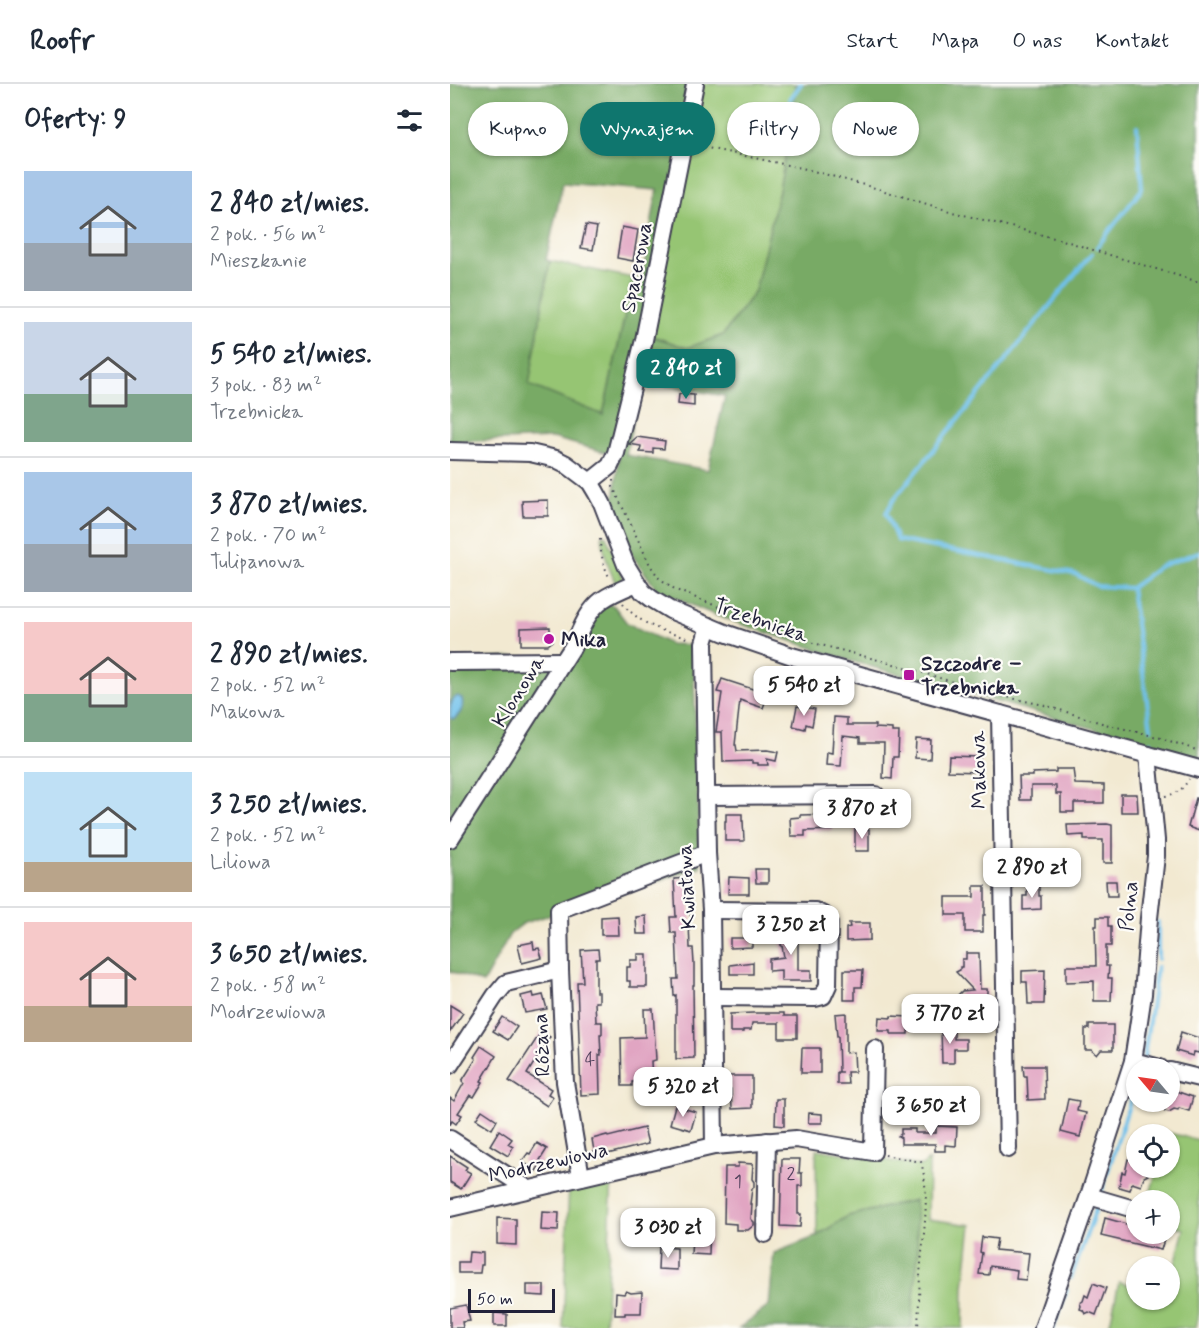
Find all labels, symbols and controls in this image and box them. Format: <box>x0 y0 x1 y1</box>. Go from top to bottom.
text: Roofr <box>30 23 94 60</box>
text: Start <box>846 27 898 55</box>
text: Mapa <box>931 27 979 55</box>
text: O nas <box>1012 27 1062 55</box>
text: Kontakt <box>1095 27 1169 55</box>
chip: Kupno <box>468 102 568 156</box>
chip: Wynajem <box>580 102 715 156</box>
chip: Filtry <box>727 102 820 156</box>
chip: Nowe <box>832 102 919 156</box>
text: Oferty: 9 <box>24 103 127 137</box>
icon: filters <box>393 104 426 137</box>
text: 2 840 zł/mies. <box>210 187 369 221</box>
icon: home <box>72 195 144 267</box>
street label: Spacerowa <box>615 220 659 315</box>
text: 2 pok. · 56 m² <box>210 221 326 248</box>
text: Mieszkanie <box>210 248 307 275</box>
text: 5 540 zł/mies. <box>210 338 372 372</box>
icon: home <box>72 346 144 418</box>
pin: 2 840 zł <box>624 349 748 400</box>
text: 2 840 zł <box>650 355 722 382</box>
text: 3 pok. · 83 m² <box>210 372 322 399</box>
text: Trzebnicka <box>210 399 303 426</box>
text: 3 870 zł/mies. <box>210 488 367 522</box>
icon: home <box>72 496 144 568</box>
text: 2 pok. · 70 m² <box>210 522 326 549</box>
text: Tulipanowa <box>210 549 304 576</box>
street label: Trzebnicka <box>710 592 812 650</box>
place label: Mika <box>561 626 606 654</box>
marker: Mika <box>542 632 556 646</box>
text: 2 890 zł/mies. <box>210 638 368 672</box>
icon: home <box>72 646 144 718</box>
street label: Klonowa <box>486 650 552 733</box>
place label: Szczodre – Trzebnicka <box>921 650 1023 702</box>
pin: 5 540 zł <box>742 666 866 717</box>
marker: Szczodre – Trzebnicka <box>902 668 916 682</box>
text: 2 pok. · 52 m² <box>210 672 325 699</box>
text: 5 540 zł <box>767 672 841 699</box>
text: Makowa <box>210 699 285 726</box>
street label: Makowa <box>964 730 994 809</box>
text: 3 250 zł/mies. <box>210 788 367 822</box>
pin: 3 870 zł <box>800 789 924 840</box>
text: 3 870 zł <box>827 795 897 822</box>
icon: home <box>72 796 144 868</box>
text: 2 pok. · 52 m² <box>210 822 325 849</box>
street label: Kwiatowa <box>671 844 703 930</box>
pin: 2 890 zł <box>970 848 1094 899</box>
text: Liliowa <box>210 849 271 876</box>
text: 2 890 zł <box>997 854 1067 881</box>
street label: Polna <box>1112 880 1146 933</box>
pin: 3 250 zł <box>729 905 853 956</box>
text: 3 250 zł <box>756 911 826 938</box>
text: 3 650 zł/mies. <box>210 938 368 972</box>
icon: home <box>72 946 144 1018</box>
text: 2 pok. · 58 m² <box>210 972 326 999</box>
pin: 3 770 zł <box>888 994 1012 1045</box>
text: Modrzewiowa <box>210 999 326 1026</box>
text: 3 770 zł <box>916 1000 984 1027</box>
street label: Różana <box>526 1013 558 1077</box>
house number: 4 <box>585 1048 595 1072</box>
north arrow <box>1126 1058 1180 1112</box>
map controls <box>1126 1058 1180 1310</box>
pin: 5 320 zł <box>621 1067 745 1118</box>
text: 5 320 zł <box>647 1073 719 1100</box>
pin: 3 650 zł <box>869 1086 993 1137</box>
text: 3 650 zł <box>896 1092 966 1119</box>
button: locate <box>1126 1124 1180 1178</box>
street label: Modrzewiowa <box>486 1136 611 1190</box>
house number: 2 <box>787 1162 796 1186</box>
house number: 1 <box>734 1170 742 1194</box>
button: + <box>1126 1190 1180 1244</box>
pin: 3 030 zł <box>606 1208 730 1259</box>
text: 3 030 zł <box>634 1214 702 1241</box>
button: − <box>1126 1256 1180 1310</box>
scale bar <box>468 1286 555 1314</box>
text: 50 m <box>477 1289 513 1310</box>

